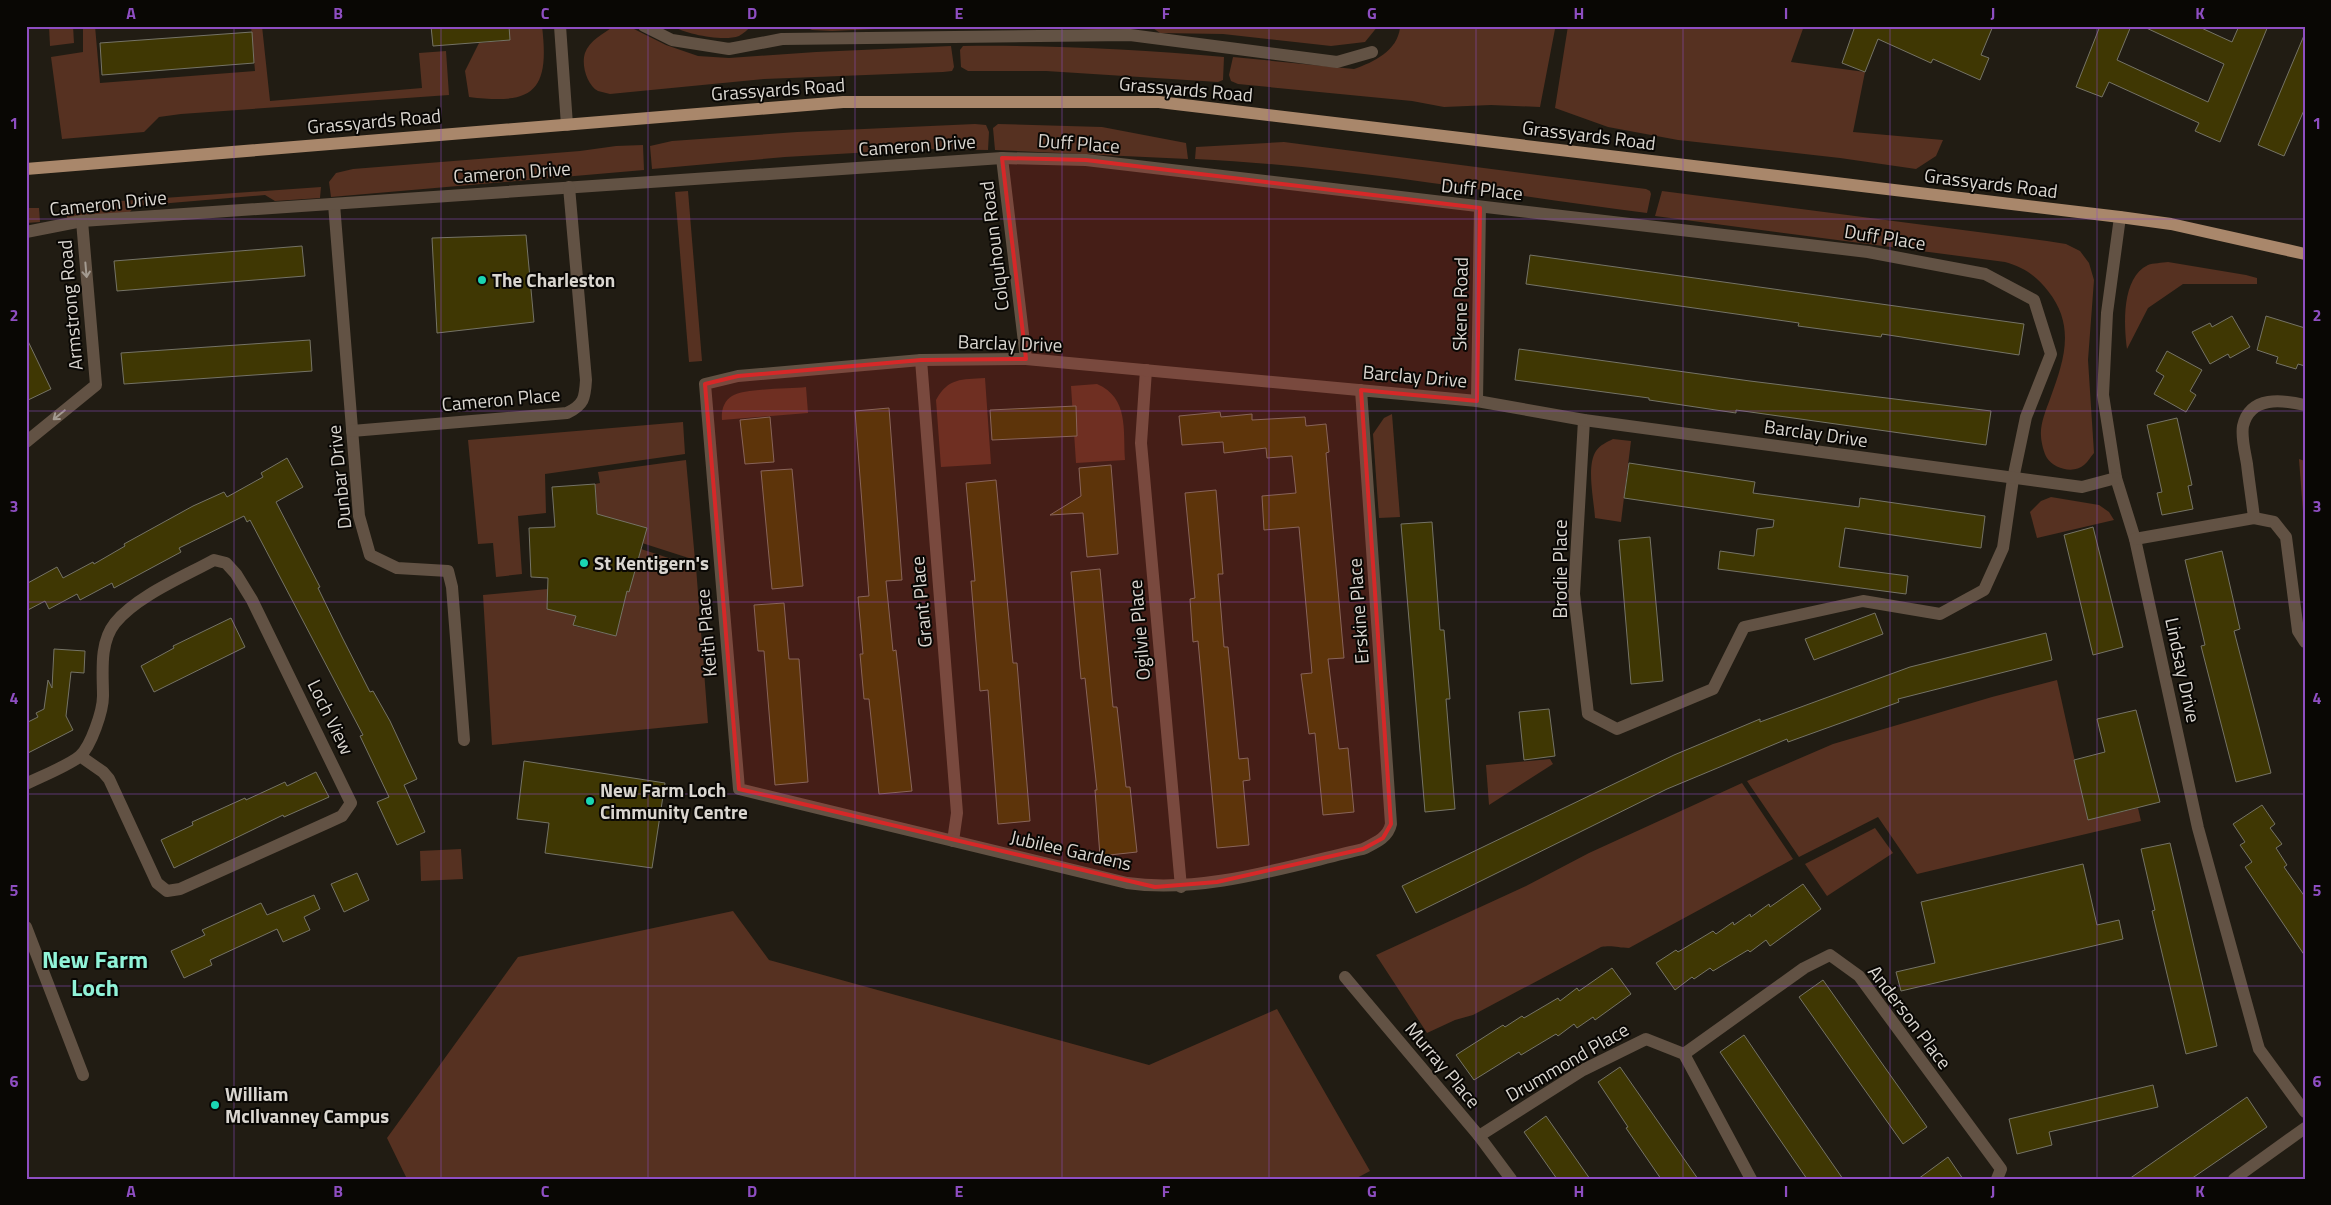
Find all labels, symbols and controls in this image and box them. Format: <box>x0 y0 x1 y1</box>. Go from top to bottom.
text: A <box>126 1 136 25</box>
text: B <box>333 1 343 25</box>
text: C <box>541 1 550 25</box>
text: D <box>747 1 757 25</box>
text: E <box>955 1 964 25</box>
text: F <box>1162 1 1171 25</box>
text: G <box>1367 1 1377 25</box>
text: H <box>1574 1 1584 25</box>
text: I <box>1784 1 1788 25</box>
text: J <box>1991 1 1995 25</box>
text: K <box>2195 1 2205 25</box>
street label: Grassyards Road <box>1118 68 1254 109</box>
street label: Grassyards Road <box>710 69 846 108</box>
street label: Grassyards Road <box>306 100 442 141</box>
text: 1 <box>10 111 18 135</box>
text: 1 <box>2313 111 2321 135</box>
street label: Grassyards Road <box>1521 112 1658 157</box>
street label: Duff Place <box>1037 125 1121 160</box>
street label: Cameron Drive <box>857 126 977 163</box>
street label: Cameron Drive <box>452 153 572 190</box>
street label: Grassyards Road <box>1923 160 2060 205</box>
street label: Duff Place <box>1440 170 1524 207</box>
street label: Colquhoun Road <box>971 180 1016 313</box>
street label: Cameron Drive <box>48 182 168 223</box>
street label: Duff Place <box>1842 216 1928 257</box>
street label: Armstrong Road <box>49 239 90 372</box>
street label: Skene Road <box>1444 257 1475 351</box>
one-way arrow <box>81 262 91 278</box>
place label: The Charleston <box>492 265 615 294</box>
marker: The Charleston <box>476 274 488 286</box>
text: 2 <box>10 303 18 327</box>
text: 2 <box>2313 303 2321 327</box>
street label: Barclay Drive <box>957 326 1063 359</box>
street label: Barclay Drive <box>1362 356 1468 395</box>
street label: Cameron Place <box>440 379 562 418</box>
one-way arrow <box>53 409 66 420</box>
street label: Barclay Drive <box>1762 411 1870 454</box>
street label: Dunbar Drive <box>319 424 358 530</box>
text: 3 <box>10 494 18 518</box>
text: 3 <box>2313 494 2321 518</box>
street label: Brodie Place <box>1545 519 1574 619</box>
place label: St Kentigern's <box>594 548 709 577</box>
street label: Grant Place <box>902 555 939 649</box>
marker: St Kentigern's <box>578 557 590 569</box>
street label: Erskine Place <box>1339 557 1376 665</box>
street label: Ogilvie Place <box>1120 579 1157 682</box>
street label: Keith Place <box>687 588 724 678</box>
street label: Lindsay Drive <box>2158 615 2209 725</box>
street label: Loch View <box>301 674 362 759</box>
text: 4 <box>10 686 19 710</box>
text: 4 <box>2313 686 2322 710</box>
place label: New Farm Loch Cimmunity Centre <box>600 775 748 826</box>
marker: New Farm Loch Cimmunity Centre <box>584 795 596 807</box>
street label: Jubilee Gardens <box>1008 821 1135 878</box>
text: 5 <box>10 878 19 902</box>
text: 5 <box>2313 878 2322 902</box>
district label: New Farm Loch <box>42 941 148 1005</box>
street label: Anderson Place <box>1862 958 1959 1075</box>
street label: Drummond Place <box>1500 1014 1634 1109</box>
street label: Murray Place <box>1399 1015 1488 1114</box>
text: 6 <box>10 1069 19 1093</box>
text: 6 <box>2313 1069 2322 1093</box>
place label: William McIlvanney Campus <box>225 1079 389 1130</box>
marker: William McIlvanney Campus <box>209 1099 221 1111</box>
text: A <box>126 1179 136 1203</box>
text: B <box>333 1179 343 1203</box>
text: C <box>541 1179 550 1203</box>
text: D <box>747 1179 757 1203</box>
text: E <box>955 1179 964 1203</box>
text: F <box>1162 1179 1171 1203</box>
text: G <box>1367 1179 1377 1203</box>
text: H <box>1574 1179 1584 1203</box>
text: I <box>1784 1179 1788 1203</box>
text: J <box>1991 1179 1995 1203</box>
text: K <box>2195 1179 2205 1203</box>

